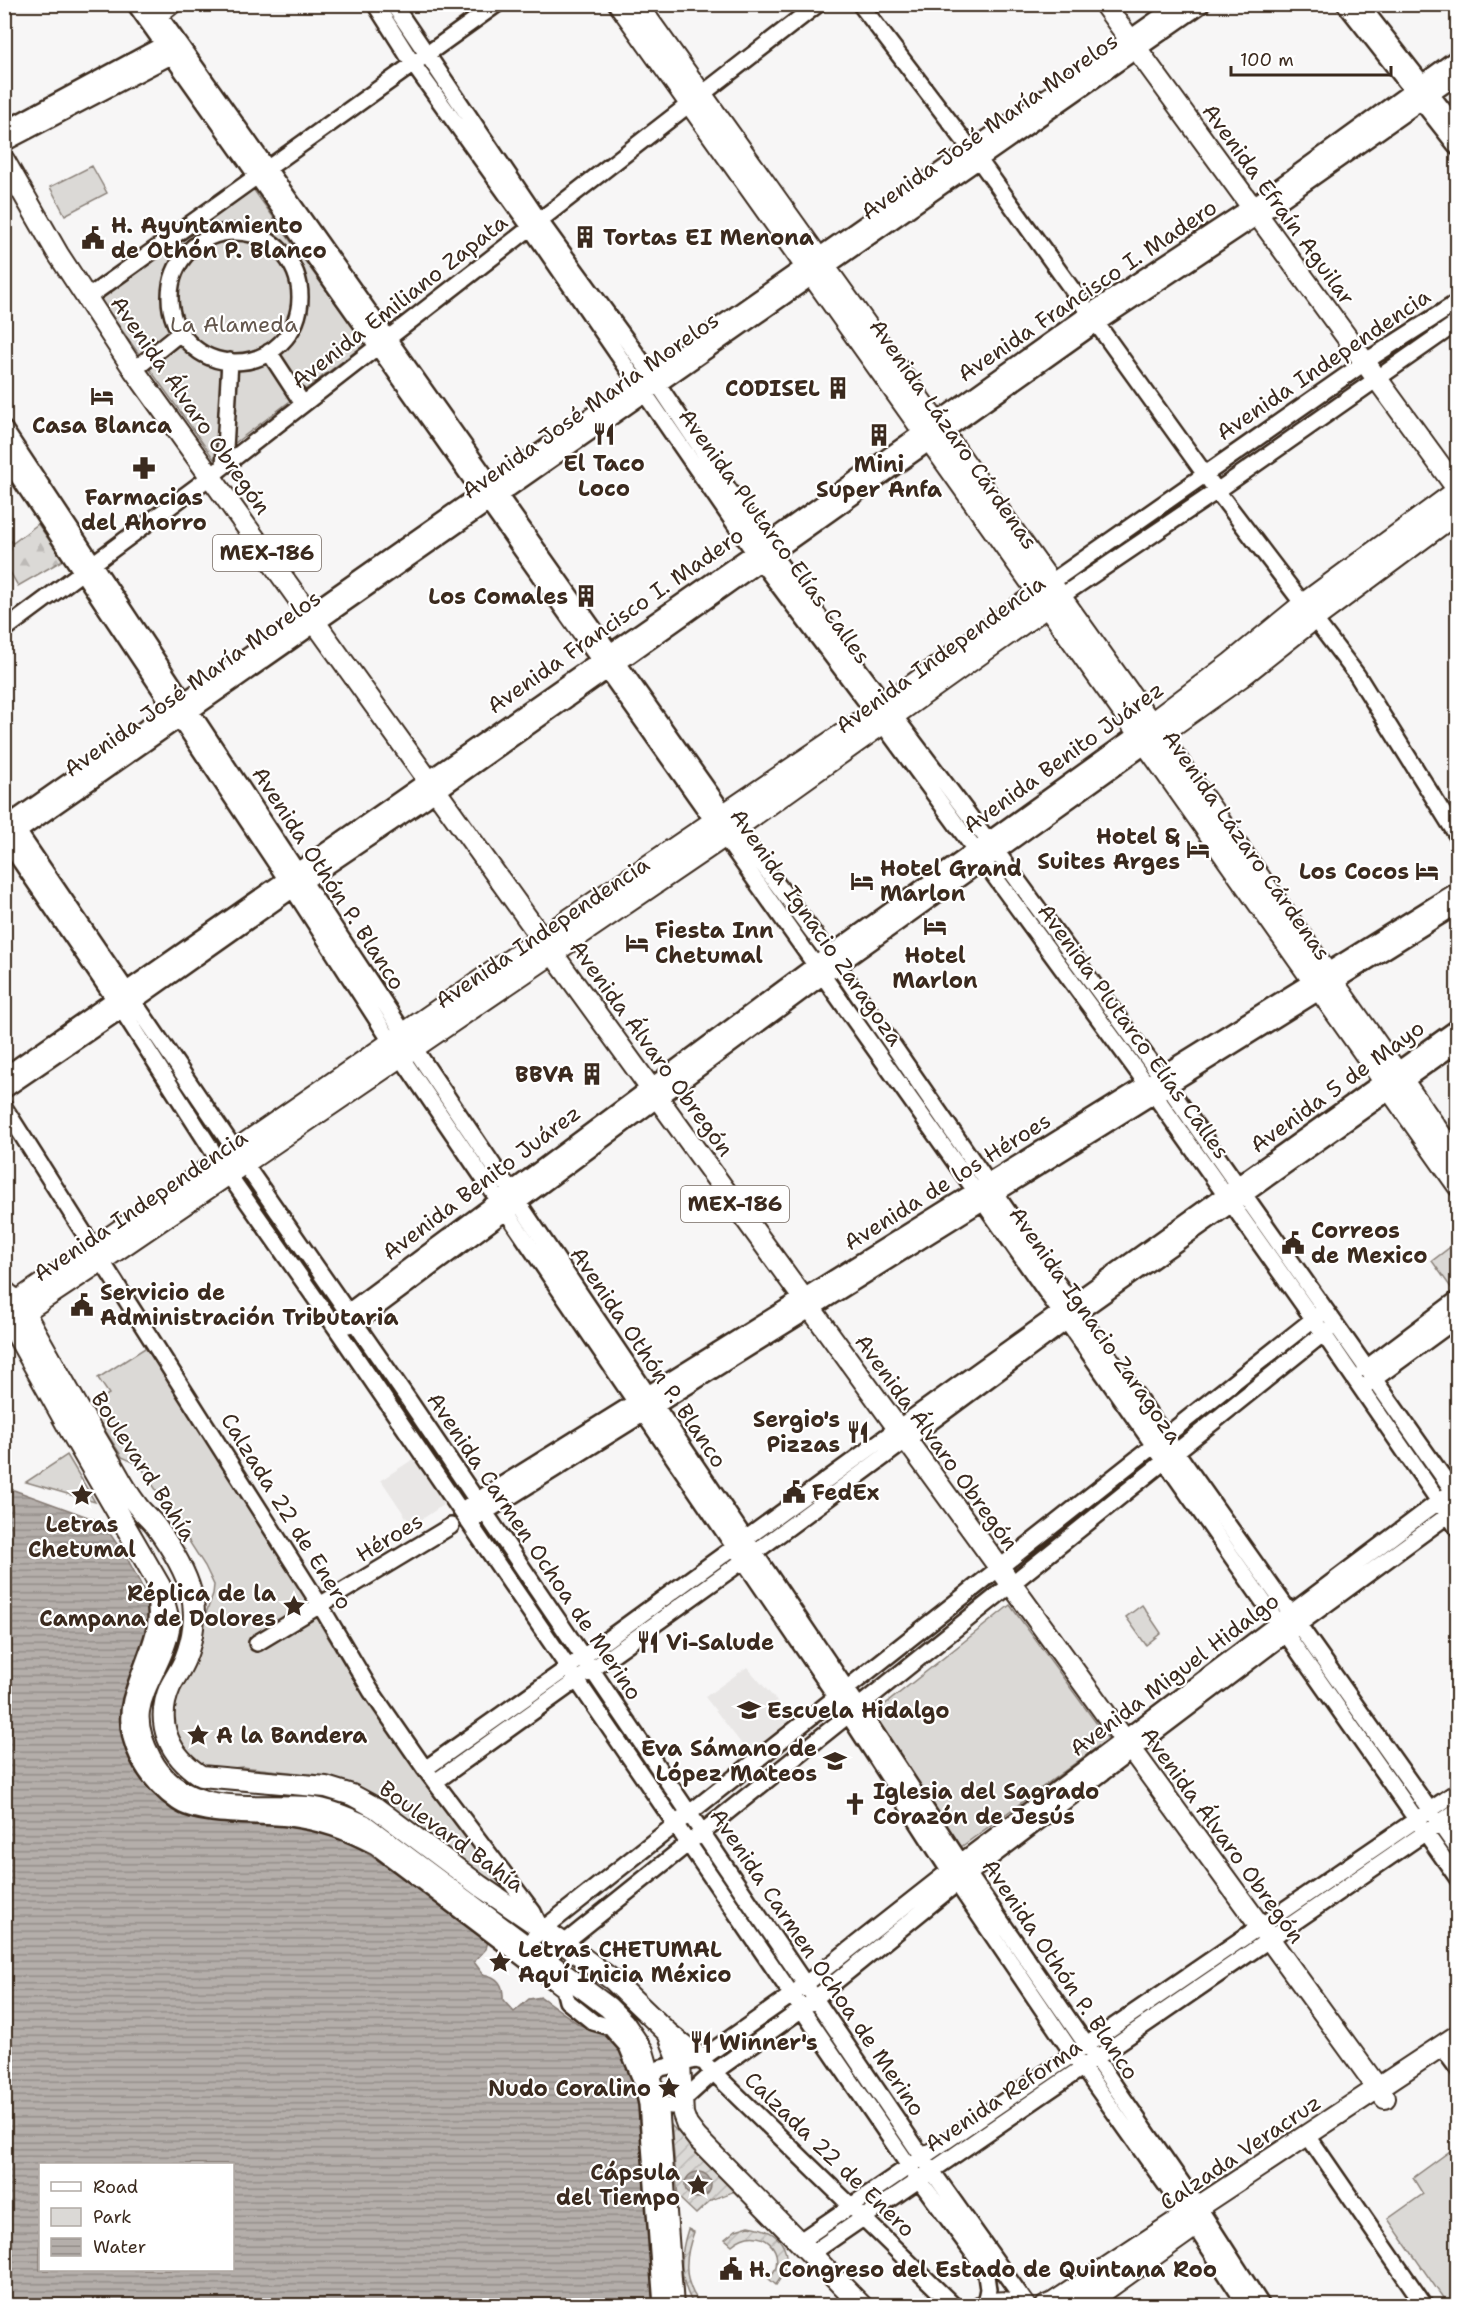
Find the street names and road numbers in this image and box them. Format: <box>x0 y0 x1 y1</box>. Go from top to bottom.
street label: Avenida José María Morelos <box>855 26 1123 226</box>
street label: Avenida Efraín Aguilar <box>1196 98 1362 311</box>
street label: Avenida Francisco I. Madero <box>952 193 1223 388</box>
street label: Avenida Emiliano Zapata <box>285 208 514 395</box>
street label: Avenida Independencia <box>1211 282 1436 447</box>
street label: Avenida Álvaro Obregón <box>104 290 277 520</box>
street label: Avenida José María Morelos <box>456 305 724 505</box>
street label: Avenida Lázaro Cárdenas <box>863 313 1044 555</box>
street label: Avenida Plutarco Elías Calles <box>672 403 877 670</box>
street label: Avenida Francisco I. Madero <box>481 521 749 720</box>
road number: MEX-186 <box>213 535 321 571</box>
street label: Avenida Independencia <box>830 568 1051 740</box>
street label: Avenida José María Morelos <box>58 583 326 783</box>
street label: Avenida Benito Juárez <box>957 675 1169 840</box>
street label: Avenida Lázaro Cárdenas <box>1156 724 1337 966</box>
street label: Avenida Othón P. Blanco <box>245 761 412 995</box>
street label: Avenida Ignacio Zaragoza <box>723 803 910 1052</box>
street label: Avenida Independencia <box>430 850 655 1015</box>
street label: Avenida Plutarco Elías Calles <box>1031 898 1236 1165</box>
street label: Avenida Álvaro Obregón <box>563 934 740 1162</box>
street label: Avenida 5 de Mayo <box>1244 1013 1430 1159</box>
street label: Avenida Benito Juárez <box>376 1098 586 1267</box>
street label: Avenida de los Héroes <box>838 1106 1056 1257</box>
street label: Avenida Independencia <box>28 1123 253 1288</box>
road number: MEX-186 <box>681 1186 789 1222</box>
street label: Avenida Ignacio Zaragoza <box>1002 1201 1189 1450</box>
street label: Avenida Othón P. Blanco <box>564 1241 733 1473</box>
street label: Avenida Álvaro Obregón <box>848 1328 1025 1556</box>
street label: Boulevard Bahía <box>84 1386 203 1547</box>
street label: Avenida Carmen Ochoa de Merino <box>420 1387 649 1706</box>
street label: Calzada 22 de Enero <box>214 1407 359 1615</box>
street label: Héroes <box>350 1506 428 1569</box>
street label: Avenida Miguel Hidalgo <box>1064 1586 1285 1763</box>
street label: Avenida Álvaro Obregón <box>1134 1721 1311 1949</box>
street label: Boulevard Bahía <box>373 1774 530 1899</box>
street label: Avenida Carmen Ochoa de Merino <box>703 1803 932 2122</box>
street label: Avenida Othón P. Blanco <box>976 1853 1145 2085</box>
street label: Avenida Reforma <box>919 2032 1088 2159</box>
street label: Calzada 22 de Enero <box>738 2065 921 2244</box>
street label: Calzada Veracruz <box>1154 2088 1326 2217</box>

